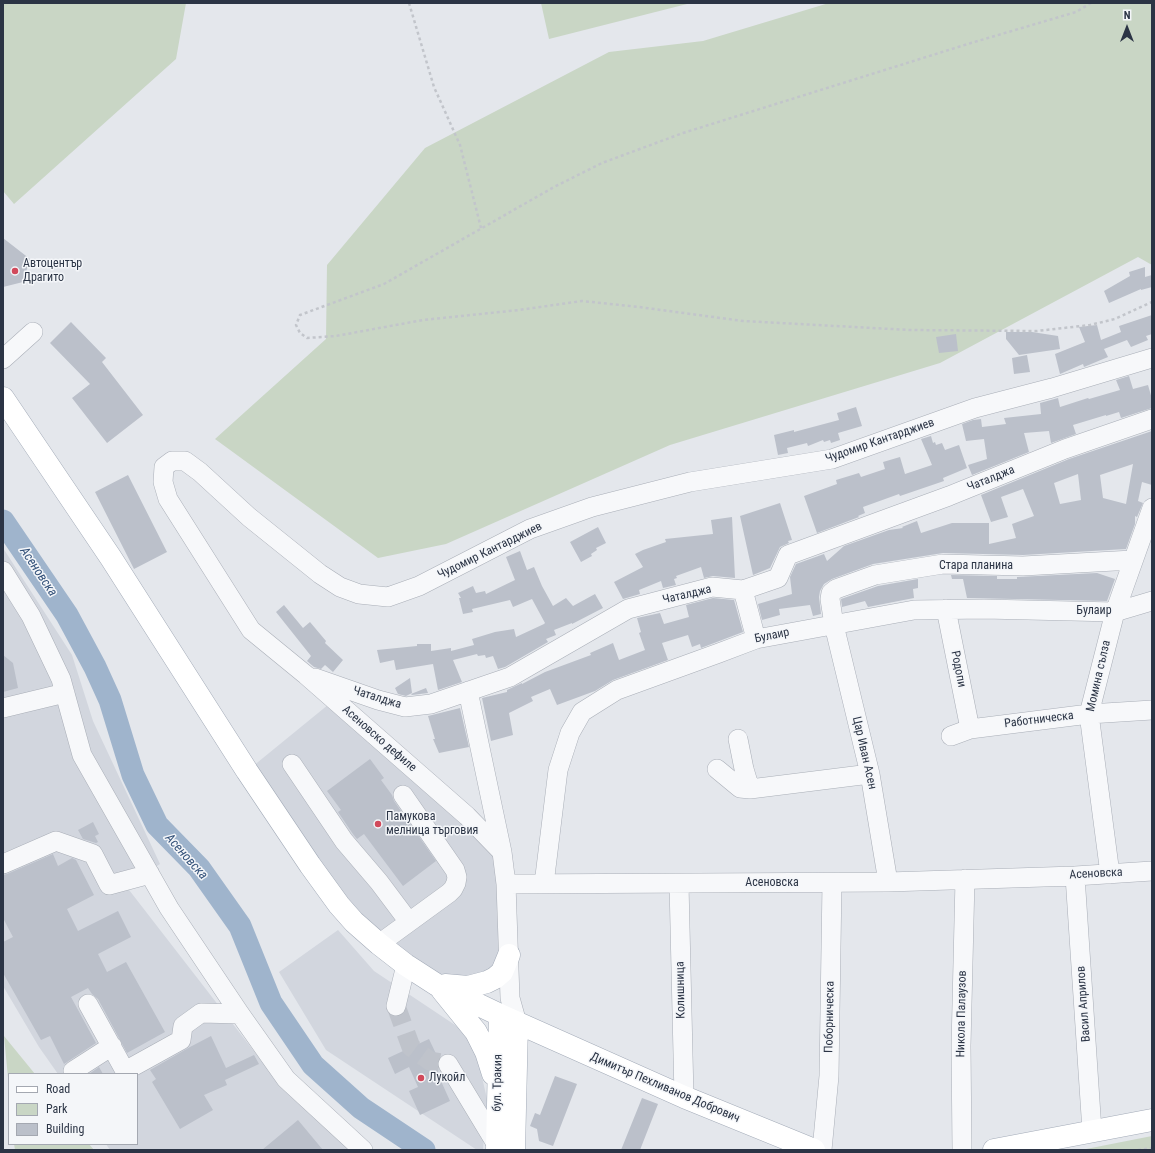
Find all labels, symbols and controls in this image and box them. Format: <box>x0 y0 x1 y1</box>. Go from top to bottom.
north arrow <box>1107 8 1147 48</box>
text: N <box>1124 9 1130 22</box>
place label: Автоцентър Драгито <box>23 257 82 285</box>
marker: Автоцентър Драгито <box>10 266 20 276</box>
street label: Чудомир Кантарджиев <box>824 416 936 466</box>
street label: Чаталджа <box>965 463 1017 495</box>
street label: Чудомир Кантарджиев <box>436 520 544 582</box>
water label: Асеновска <box>16 544 60 600</box>
street label: Стара планина <box>939 559 1013 573</box>
street label: Чаталджа <box>661 582 713 608</box>
street label: Булаир <box>1076 604 1112 618</box>
street label: Булаир <box>753 625 791 647</box>
street label: Момина сълза <box>1084 639 1114 713</box>
street label: Родопи <box>947 650 969 688</box>
street label: Чаталджа <box>351 684 403 712</box>
street label: Асеновско дефиле <box>339 703 419 775</box>
street label: Работническа <box>1003 709 1075 731</box>
street label: Цар Иван Асен <box>849 715 879 791</box>
place label: Памукова мелница търговия <box>386 810 478 838</box>
marker: Памукова мелница търговия <box>373 819 383 829</box>
water label: Асеновска <box>161 831 211 883</box>
street label: Асеновска <box>1069 865 1123 883</box>
street label: Асеновска <box>745 876 799 890</box>
street label: Колишница <box>673 961 689 1019</box>
street label: Васил Априлов <box>1074 966 1094 1042</box>
street label: Никола Палаузов <box>954 970 970 1058</box>
street label: Поборническа <box>822 981 838 1053</box>
street label: Димитър Пехливанов Добрович <box>588 1050 742 1126</box>
street label: бул. Тракия <box>490 1054 506 1112</box>
place label: Лукойл <box>429 1071 465 1085</box>
legend <box>8 1073 138 1145</box>
marker: Лукойл <box>416 1073 426 1083</box>
text: Road <box>46 1082 70 1096</box>
text: Park <box>46 1102 67 1116</box>
text: Building <box>46 1122 84 1136</box>

